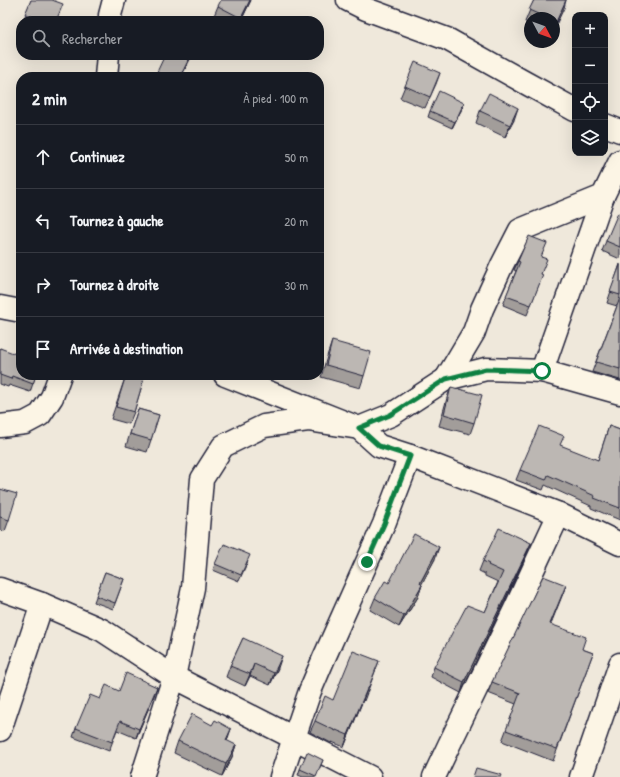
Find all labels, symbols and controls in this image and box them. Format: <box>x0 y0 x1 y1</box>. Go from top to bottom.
north arrow <box>524 12 560 48</box>
map controls <box>572 12 608 156</box>
button: + <box>572 12 608 48</box>
search box <box>16 16 324 60</box>
icon: search <box>30 27 52 49</box>
text: Rechercher <box>62 28 123 49</box>
button: − <box>572 48 608 84</box>
button: locate <box>572 84 608 120</box>
text: 2 min <box>32 87 67 110</box>
text: À pied · 100 m <box>243 89 308 107</box>
button: layers <box>572 120 608 156</box>
icon: ahead <box>32 146 54 168</box>
text: Continuez <box>70 146 125 167</box>
text: 50 m <box>285 148 308 166</box>
icon: left <box>32 210 54 232</box>
text: Tournez à gauche <box>70 210 163 231</box>
text: 20 m <box>284 212 308 230</box>
icon: right <box>32 274 54 296</box>
text: Tournez à droite <box>70 274 159 295</box>
text: 30 m <box>285 276 308 294</box>
icon: arrive <box>32 338 54 360</box>
text: Arrivée à destination <box>70 338 183 359</box>
route start <box>533 362 551 380</box>
route end <box>358 553 376 571</box>

